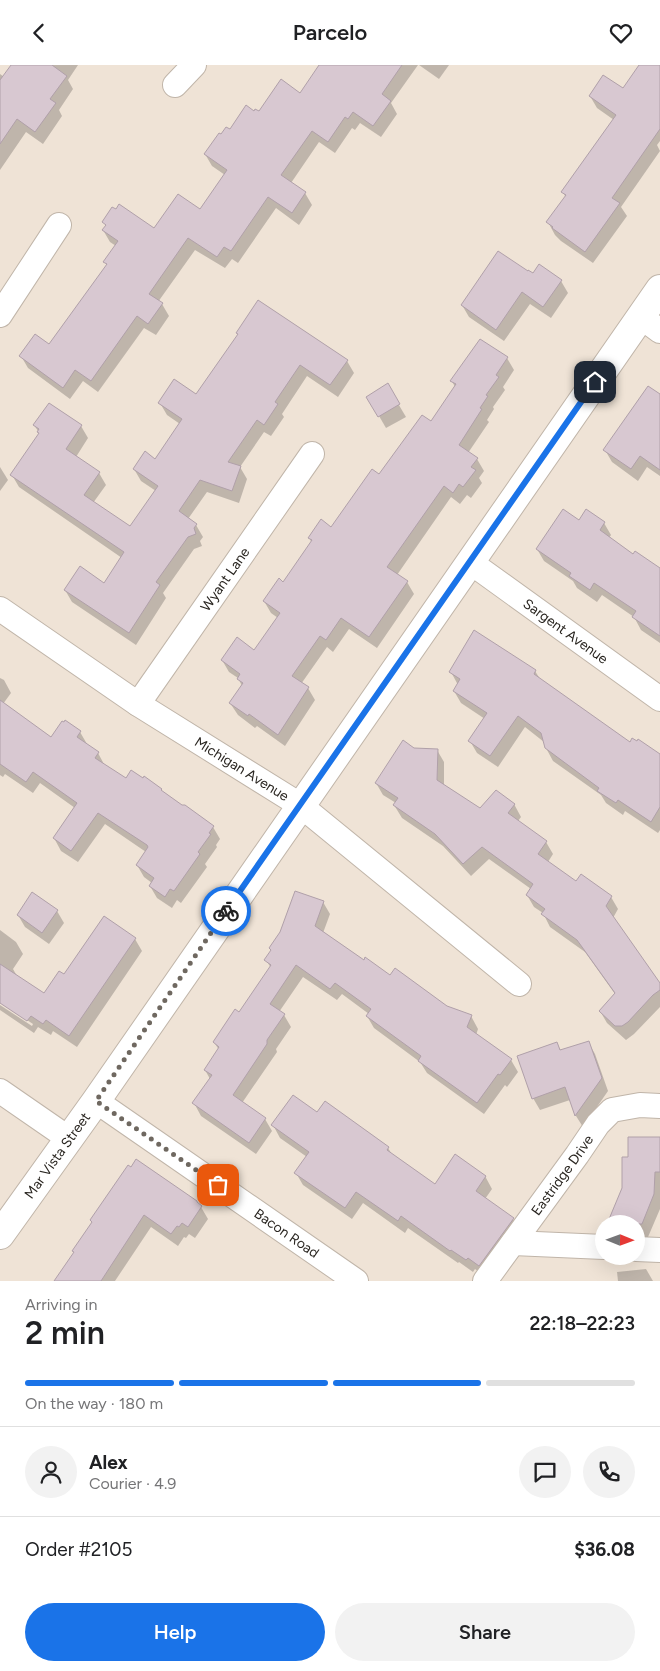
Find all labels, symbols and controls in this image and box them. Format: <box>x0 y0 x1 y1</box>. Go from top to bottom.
icon: back <box>25 19 53 47</box>
text: Parcelo <box>293 19 367 46</box>
icon: heart <box>607 19 635 47</box>
pin <box>574 361 616 403</box>
icon: home <box>581 368 609 396</box>
street label: Wyant Lane <box>197 544 253 615</box>
street label: Sargent Avenue <box>520 595 612 667</box>
street label: Michigan Avenue <box>192 733 292 805</box>
courier <box>201 886 251 936</box>
icon: bike <box>212 897 240 925</box>
street label: Mar Vista Street <box>21 1109 94 1202</box>
street label: Eastridge Drive <box>527 1131 597 1219</box>
pin <box>197 1164 239 1206</box>
icon: bag <box>204 1171 232 1199</box>
street label: Bacon Road <box>251 1205 322 1261</box>
north arrow <box>595 1215 645 1265</box>
map controls <box>595 1215 645 1265</box>
text: Arriving in <box>25 1295 97 1314</box>
text: 22:18–22:23 <box>530 1312 635 1335</box>
text: 2 min <box>25 1314 105 1352</box>
text: On the way · 180 m <box>25 1394 163 1413</box>
button: person <box>25 1446 77 1498</box>
button: chat <box>519 1446 571 1498</box>
button: phone <box>583 1446 635 1498</box>
text: Alex <box>89 1451 128 1474</box>
text: Courier · 4.9 <box>89 1474 176 1493</box>
text: Order #2105 <box>25 1538 132 1561</box>
text: $36.08 <box>574 1538 635 1561</box>
button: Help <box>25 1603 325 1661</box>
button: Share <box>335 1603 635 1661</box>

